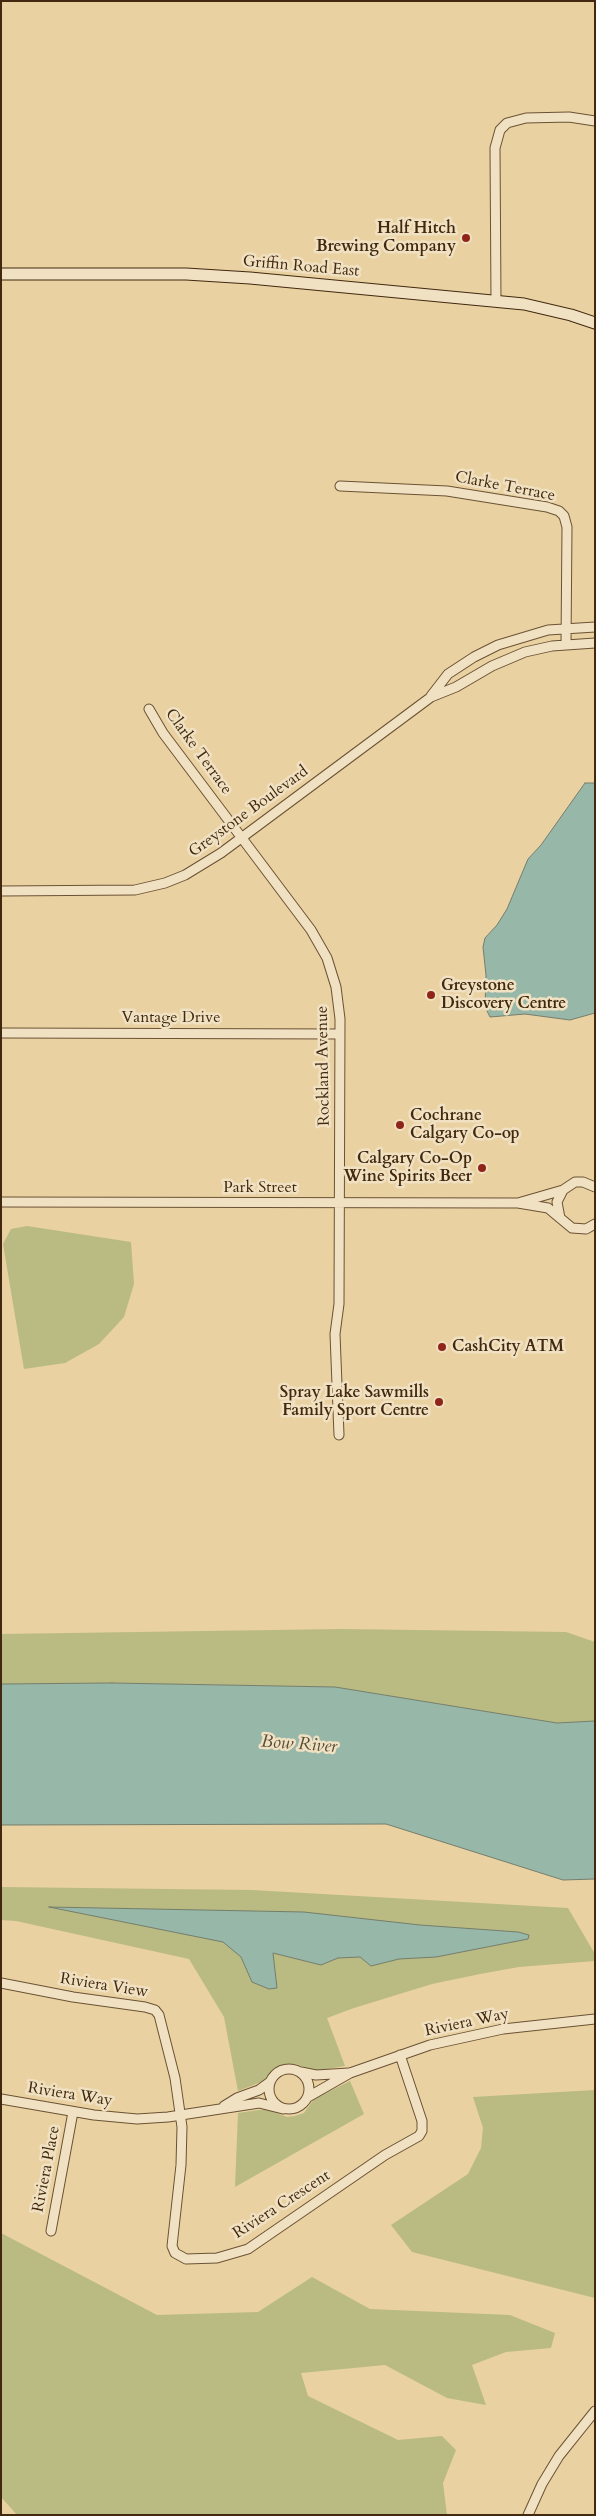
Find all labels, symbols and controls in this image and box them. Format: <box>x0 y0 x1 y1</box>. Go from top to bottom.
place label: Half Hitch Brewing Company <box>316 219 456 257</box>
marker: Half Hitch Brewing Company <box>460 232 472 244</box>
street label: Griffin Road East <box>242 252 360 282</box>
street label: Clarke Terrace <box>453 468 557 506</box>
street label: Clarke Terrace <box>160 705 236 799</box>
street label: Greystone Boulevard <box>186 762 312 862</box>
place label: Greystone Discovery Centre <box>441 976 566 1014</box>
marker: Greystone Discovery Centre <box>425 989 437 1001</box>
street label: Rockland Avenue <box>313 1006 335 1126</box>
street label: Vantage Drive <box>122 1008 220 1028</box>
place label: Cochrane Calgary Co-op <box>410 1106 520 1144</box>
marker: Cochrane Calgary Co-op <box>394 1119 406 1131</box>
place label: Calgary Co-Op Wine Spirits Beer <box>343 1149 472 1187</box>
marker: Calgary Co-Op Wine Spirits Beer <box>476 1162 488 1174</box>
street label: Park Street <box>223 1178 297 1198</box>
place label: CashCity ATM <box>452 1337 564 1357</box>
marker: CashCity ATM <box>436 1341 448 1353</box>
place label: Spray Lake Sawmills Family Sport Centre <box>280 1383 429 1421</box>
marker: Spray Lake Sawmills Family Sport Centre <box>433 1396 445 1408</box>
water label: Bow River <box>260 1732 338 1758</box>
street label: Riviera View <box>59 1970 149 2002</box>
street label: Riviera Way <box>423 2005 511 2041</box>
street label: Riviera Way <box>26 2079 114 2111</box>
street label: Riviera Place <box>29 2124 65 2214</box>
street label: Riviera Crescent <box>230 2166 334 2244</box>

